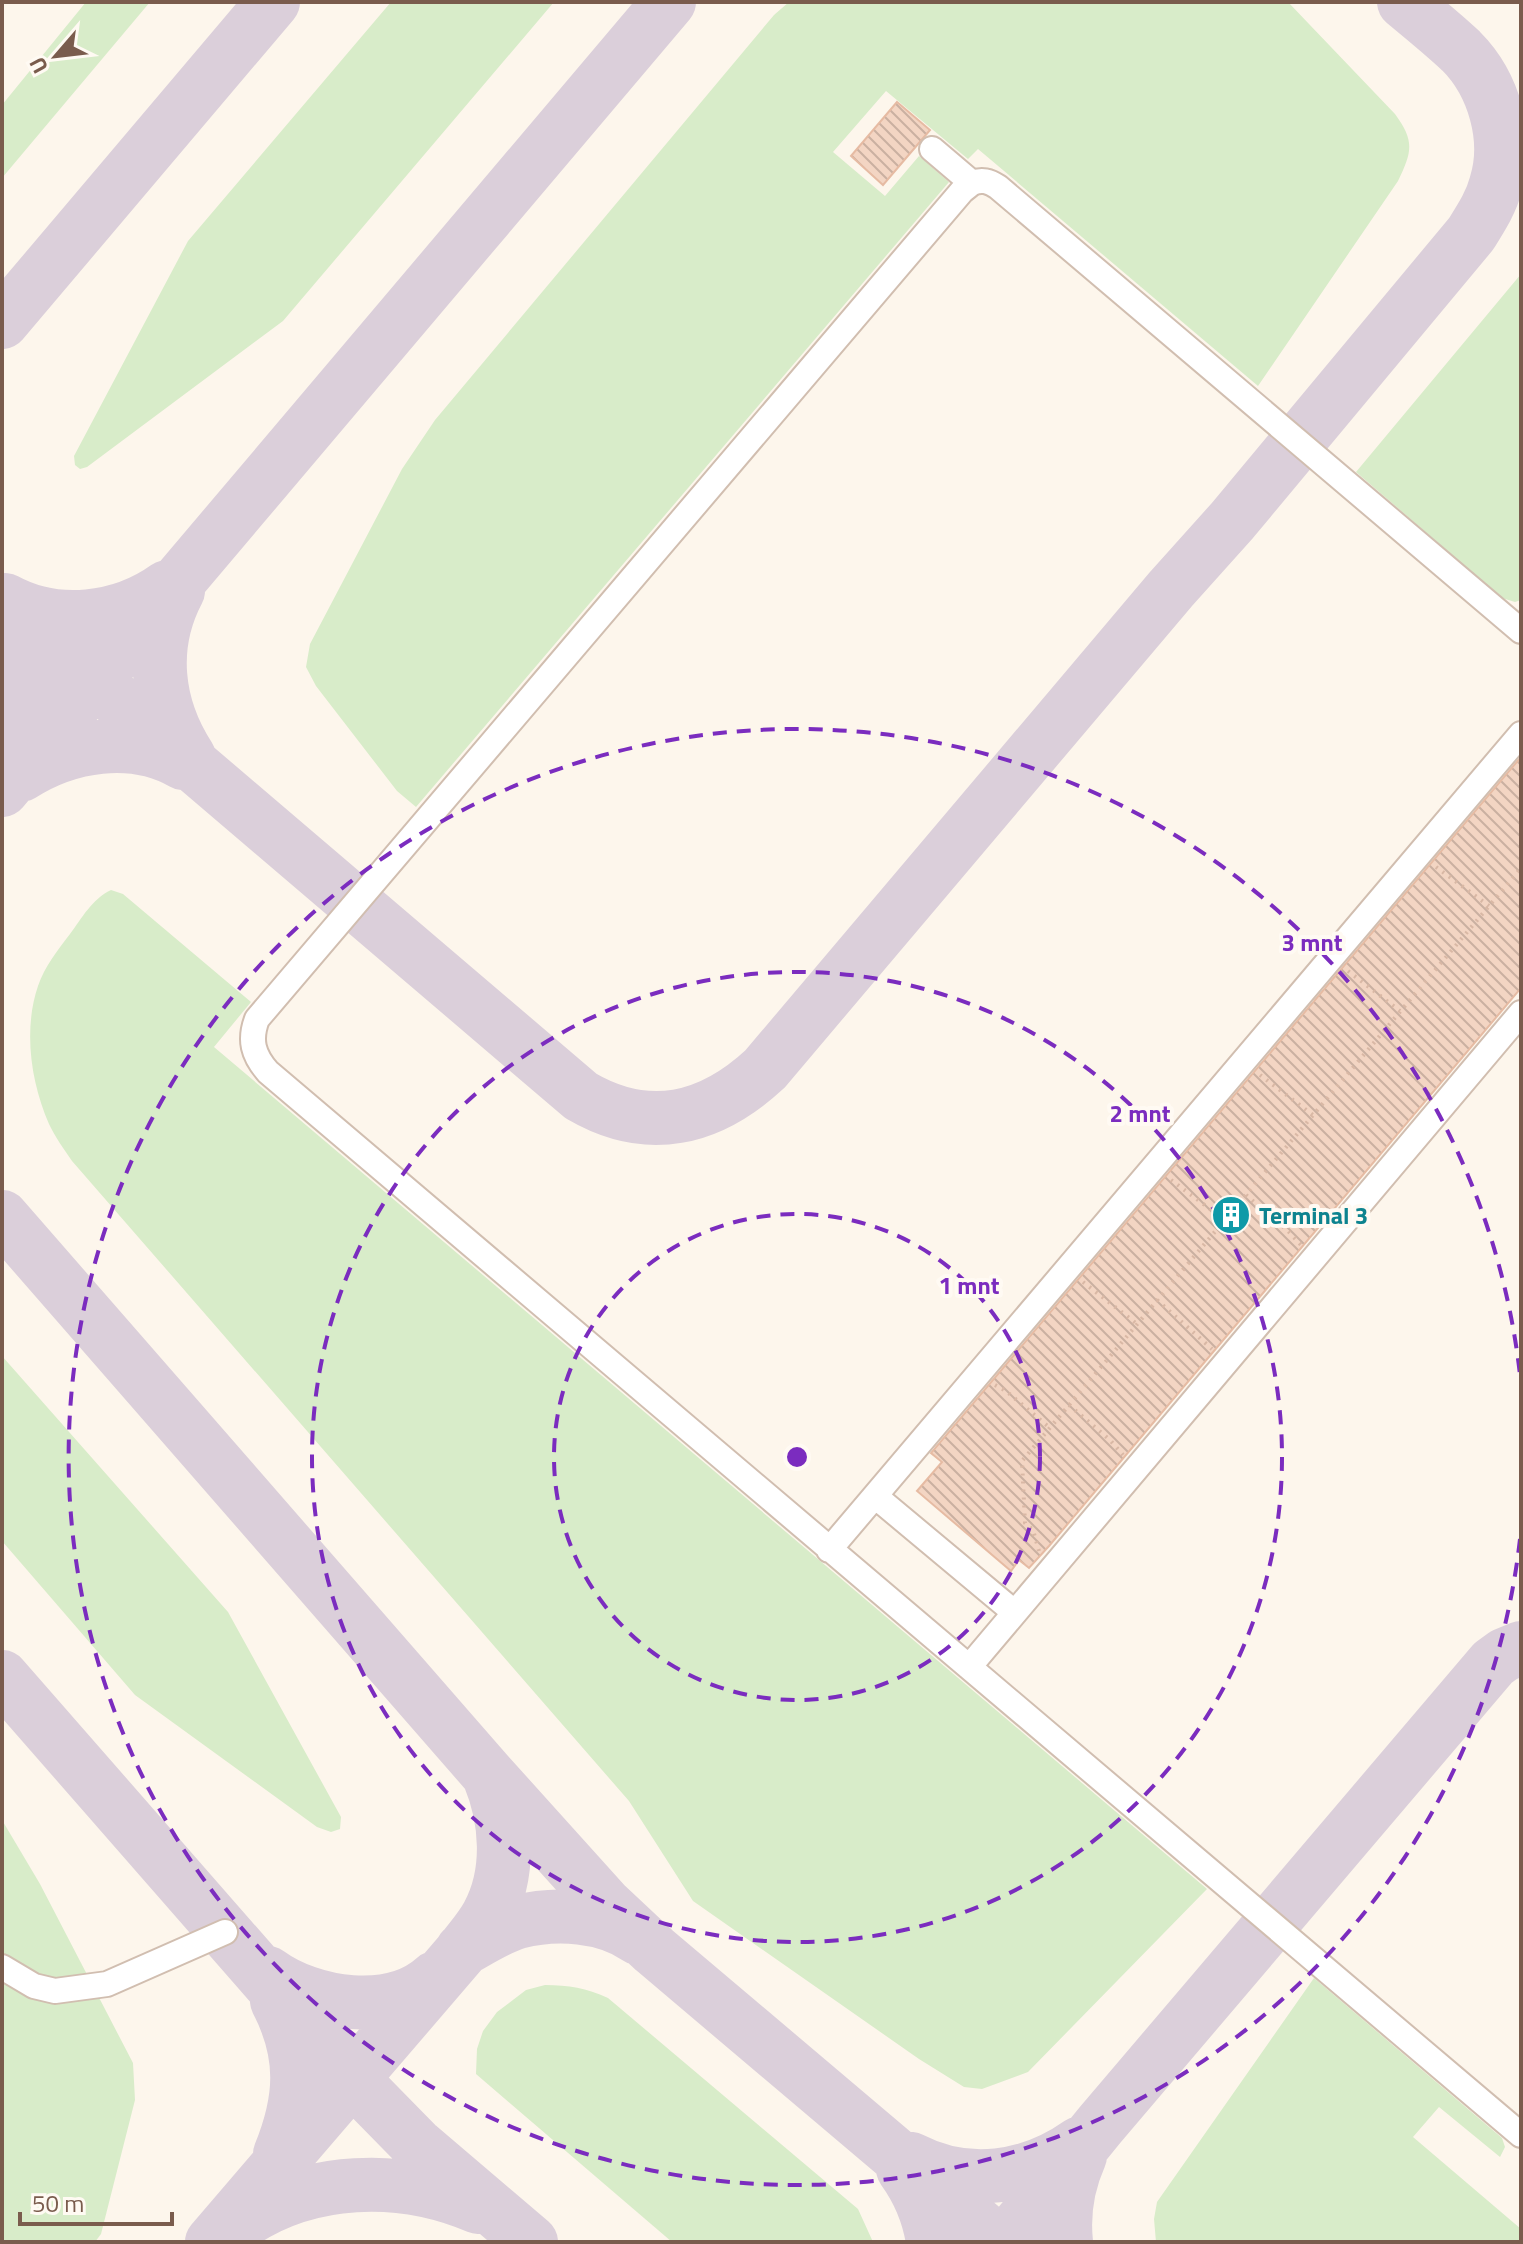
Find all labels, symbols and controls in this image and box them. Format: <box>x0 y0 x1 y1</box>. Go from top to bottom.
north arrow <box>16 16 96 96</box>
text: U <box>20 51 57 80</box>
text: 3 mnt <box>1282 924 1343 960</box>
text: 2 mnt <box>1110 1095 1171 1131</box>
building icon: Terminal 3 <box>1210 1194 1252 1236</box>
place label: Terminal 3 <box>1259 1197 1368 1233</box>
text: 1 mnt <box>939 1267 1000 1303</box>
centre of rings <box>783 1443 811 1471</box>
scale bar <box>20 2176 172 2226</box>
text: 50 m <box>32 2185 84 2221</box>

